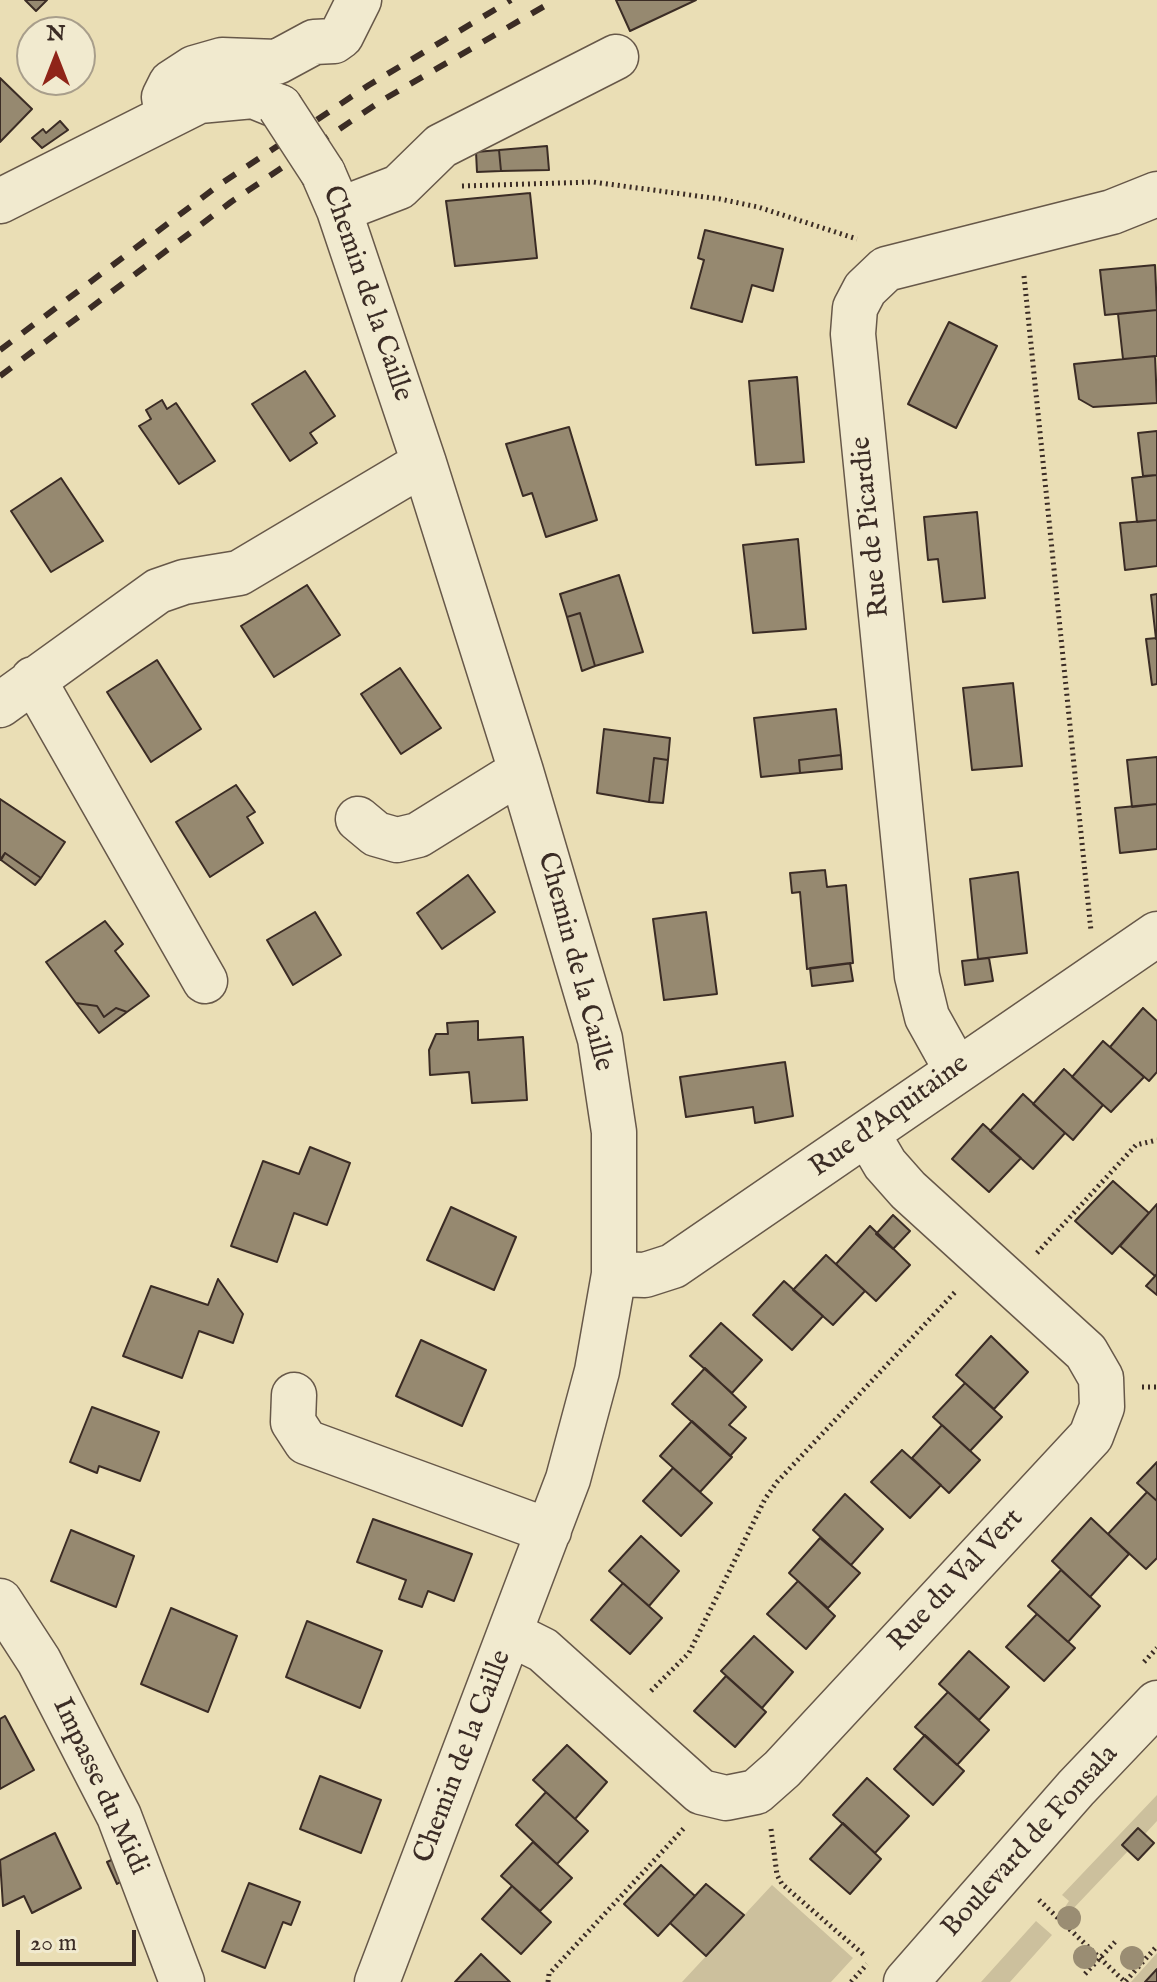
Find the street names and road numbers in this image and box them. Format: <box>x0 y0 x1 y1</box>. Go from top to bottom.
street label: Chemin de la Caille <box>313 182 419 406</box>
street label: Rue de Picardie <box>846 435 898 619</box>
street label: Chemin de la Caille <box>529 849 619 1075</box>
street label: Rue d'Aquitaine <box>804 1048 976 1186</box>
street label: Rue du Val Vert <box>883 1503 1031 1659</box>
street label: Chemin de la Caille <box>408 1646 520 1868</box>
street label: Impasse du Midi <box>43 1693 155 1881</box>
street label: Boulevard de Fonsala <box>936 1739 1126 1945</box>

